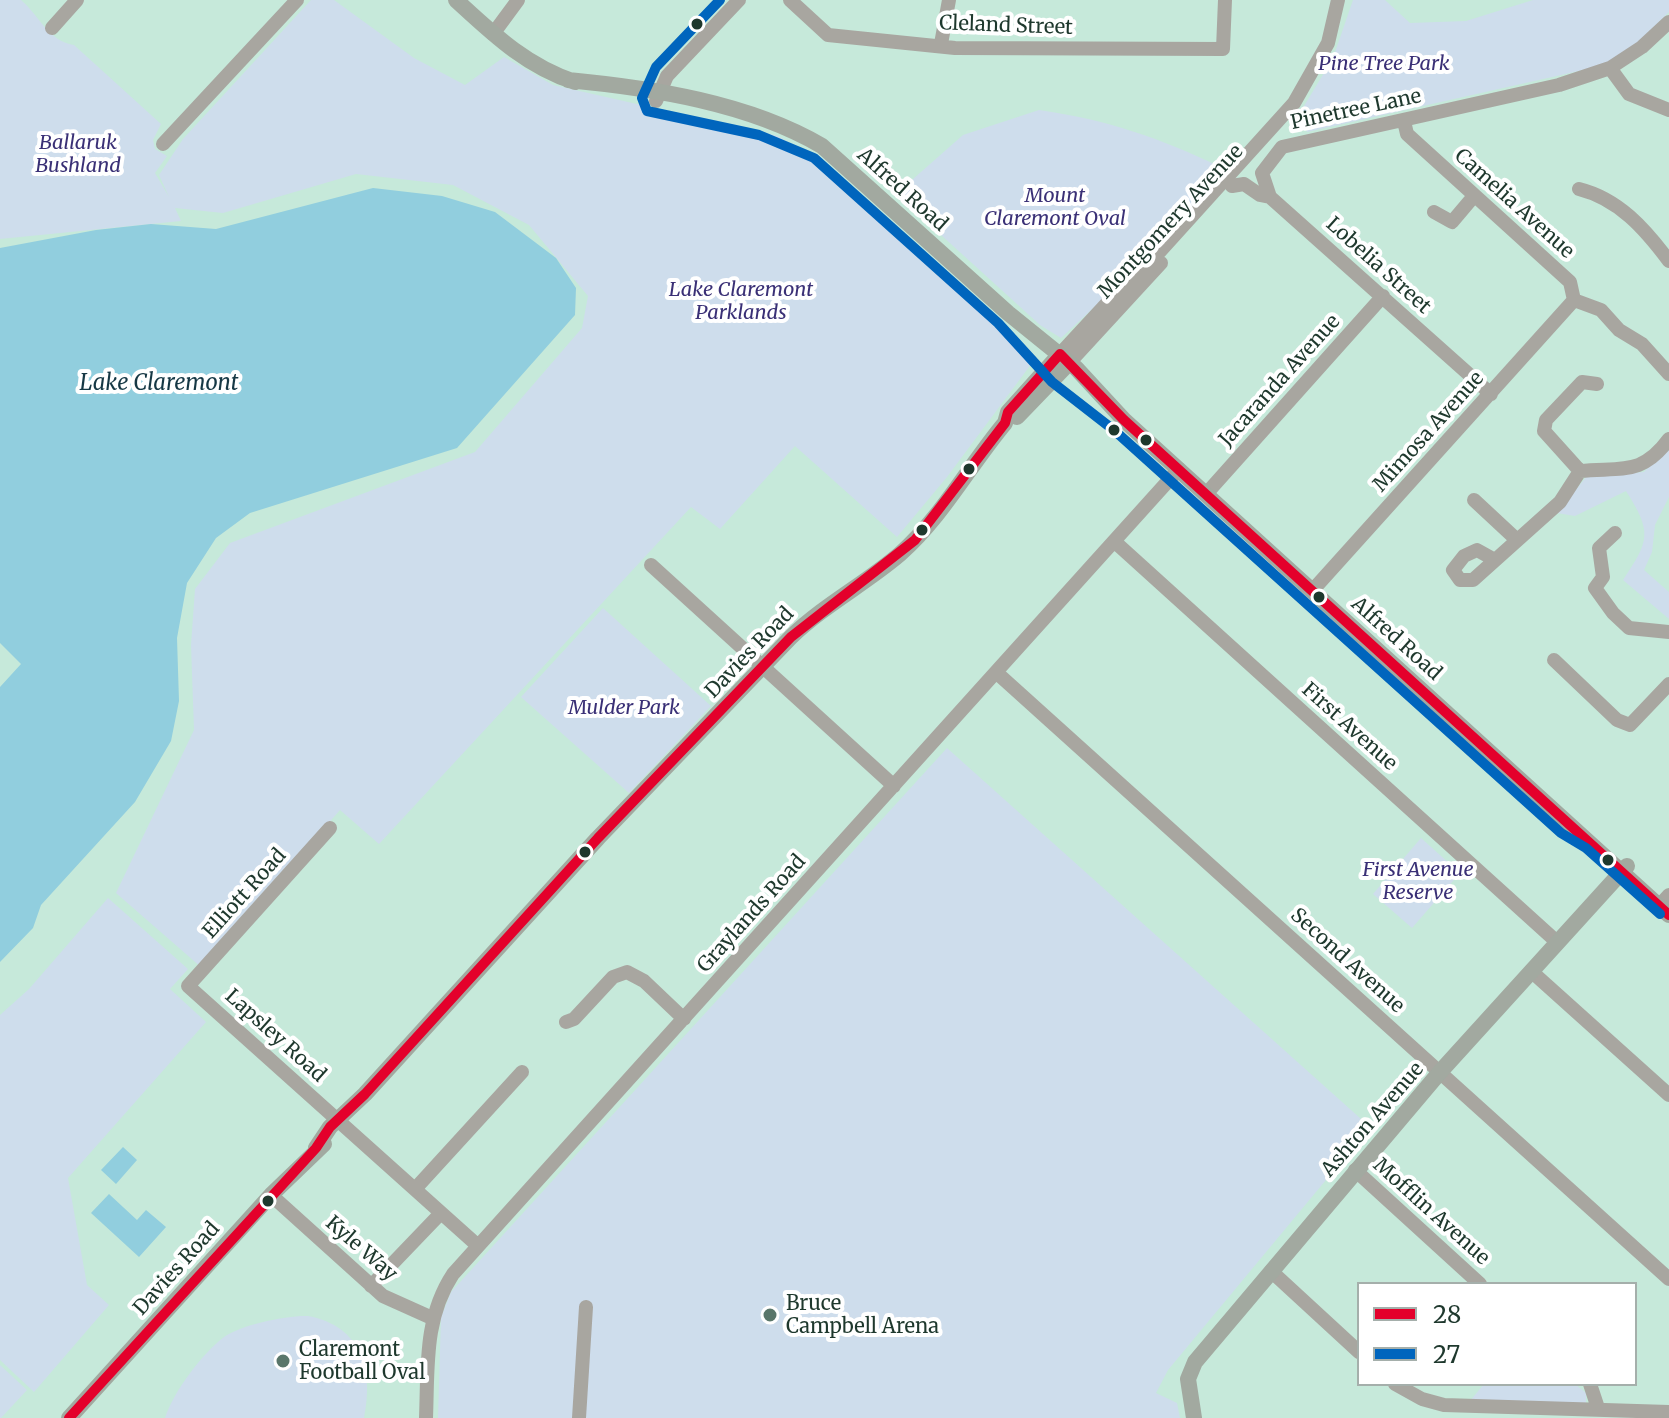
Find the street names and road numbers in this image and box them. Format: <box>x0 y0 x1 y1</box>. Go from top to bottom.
street label: Cleland Street <box>939 12 1073 40</box>
street label: Pinetree Lane <box>1289 84 1423 136</box>
street label: Montgomery Avenue <box>1094 140 1248 304</box>
street label: Alfred Road <box>852 143 952 237</box>
street label: Camelia Avenue <box>1449 144 1579 264</box>
street label: Lobelia Street <box>1321 213 1435 319</box>
street label: Jacaranda Avenue <box>1215 310 1345 452</box>
street label: Mimosa Avenue <box>1369 367 1489 497</box>
street label: Alfred Road <box>1346 592 1446 686</box>
street label: Davies Road <box>701 603 799 703</box>
street label: First Avenue <box>1296 678 1402 776</box>
street label: Elliott Road <box>199 844 291 944</box>
street label: Graylands Road <box>693 850 811 978</box>
street label: Second Avenue <box>1285 904 1409 1018</box>
street label: Lapsley Road <box>220 985 330 1087</box>
street label: Ashton Avenue <box>1317 1058 1429 1182</box>
street label: Mofflin Avenue <box>1368 1154 1494 1270</box>
street label: Kyle Way <box>320 1212 402 1286</box>
street label: Davies Road <box>129 1217 225 1321</box>

